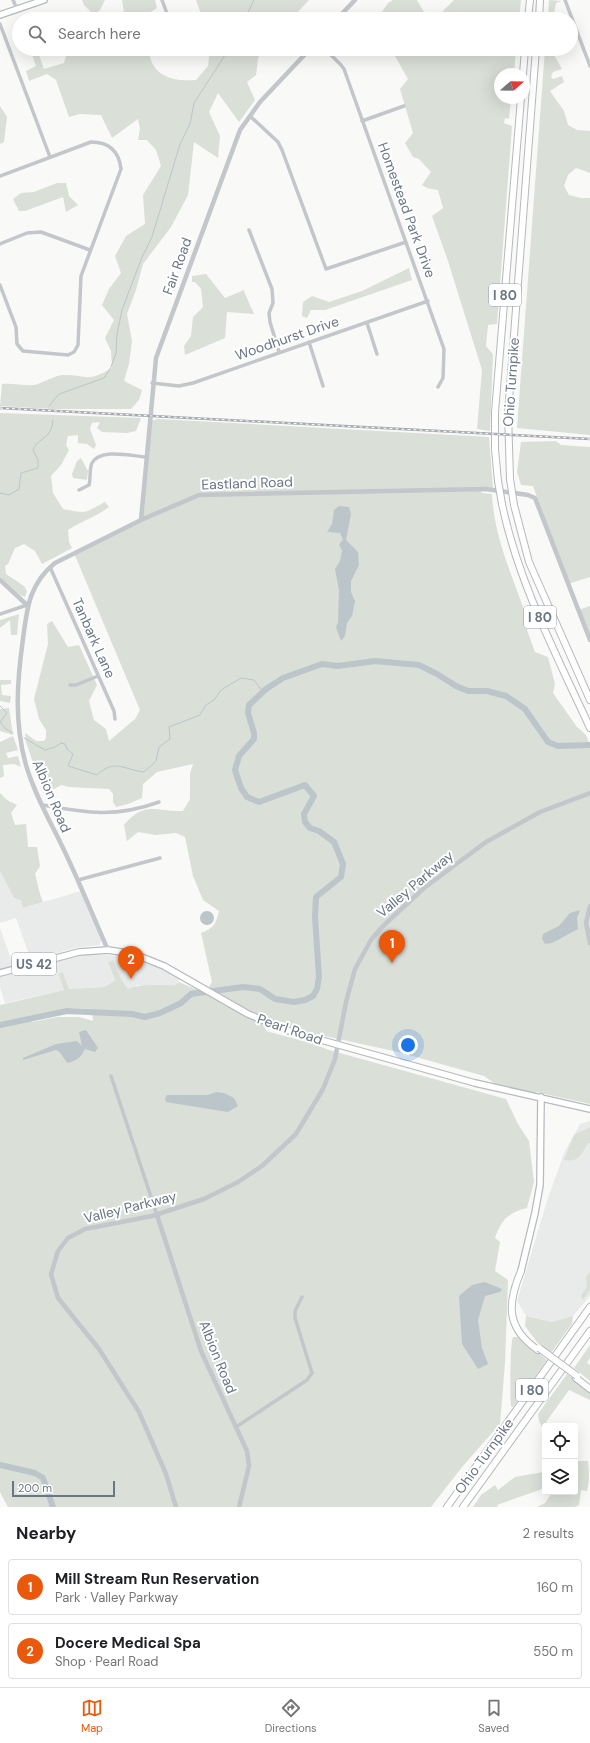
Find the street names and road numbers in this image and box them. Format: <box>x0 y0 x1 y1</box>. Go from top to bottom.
street label: Homestead Park Drive <box>374 140 440 280</box>
street label: Fair Road <box>158 235 196 297</box>
road number: I 80 <box>489 284 521 306</box>
street label: Woodhurst Drive <box>233 312 341 364</box>
street label: Ohio Turnpike <box>499 337 523 427</box>
street label: Eastland Road <box>201 472 293 494</box>
street label: Tanbark Lane <box>68 595 120 681</box>
road number: I 80 <box>524 606 556 628</box>
street label: Albion Road <box>29 757 75 835</box>
street label: Valley Parkway <box>373 846 457 921</box>
road number: US 42 <box>12 953 56 975</box>
street label: Pearl Road <box>255 1009 325 1049</box>
street label: Valley Parkway <box>82 1187 178 1227</box>
street label: Albion Road <box>195 1318 241 1396</box>
road number: I 80 <box>516 1379 548 1401</box>
street label: Ohio Turnpike <box>450 1415 518 1497</box>

